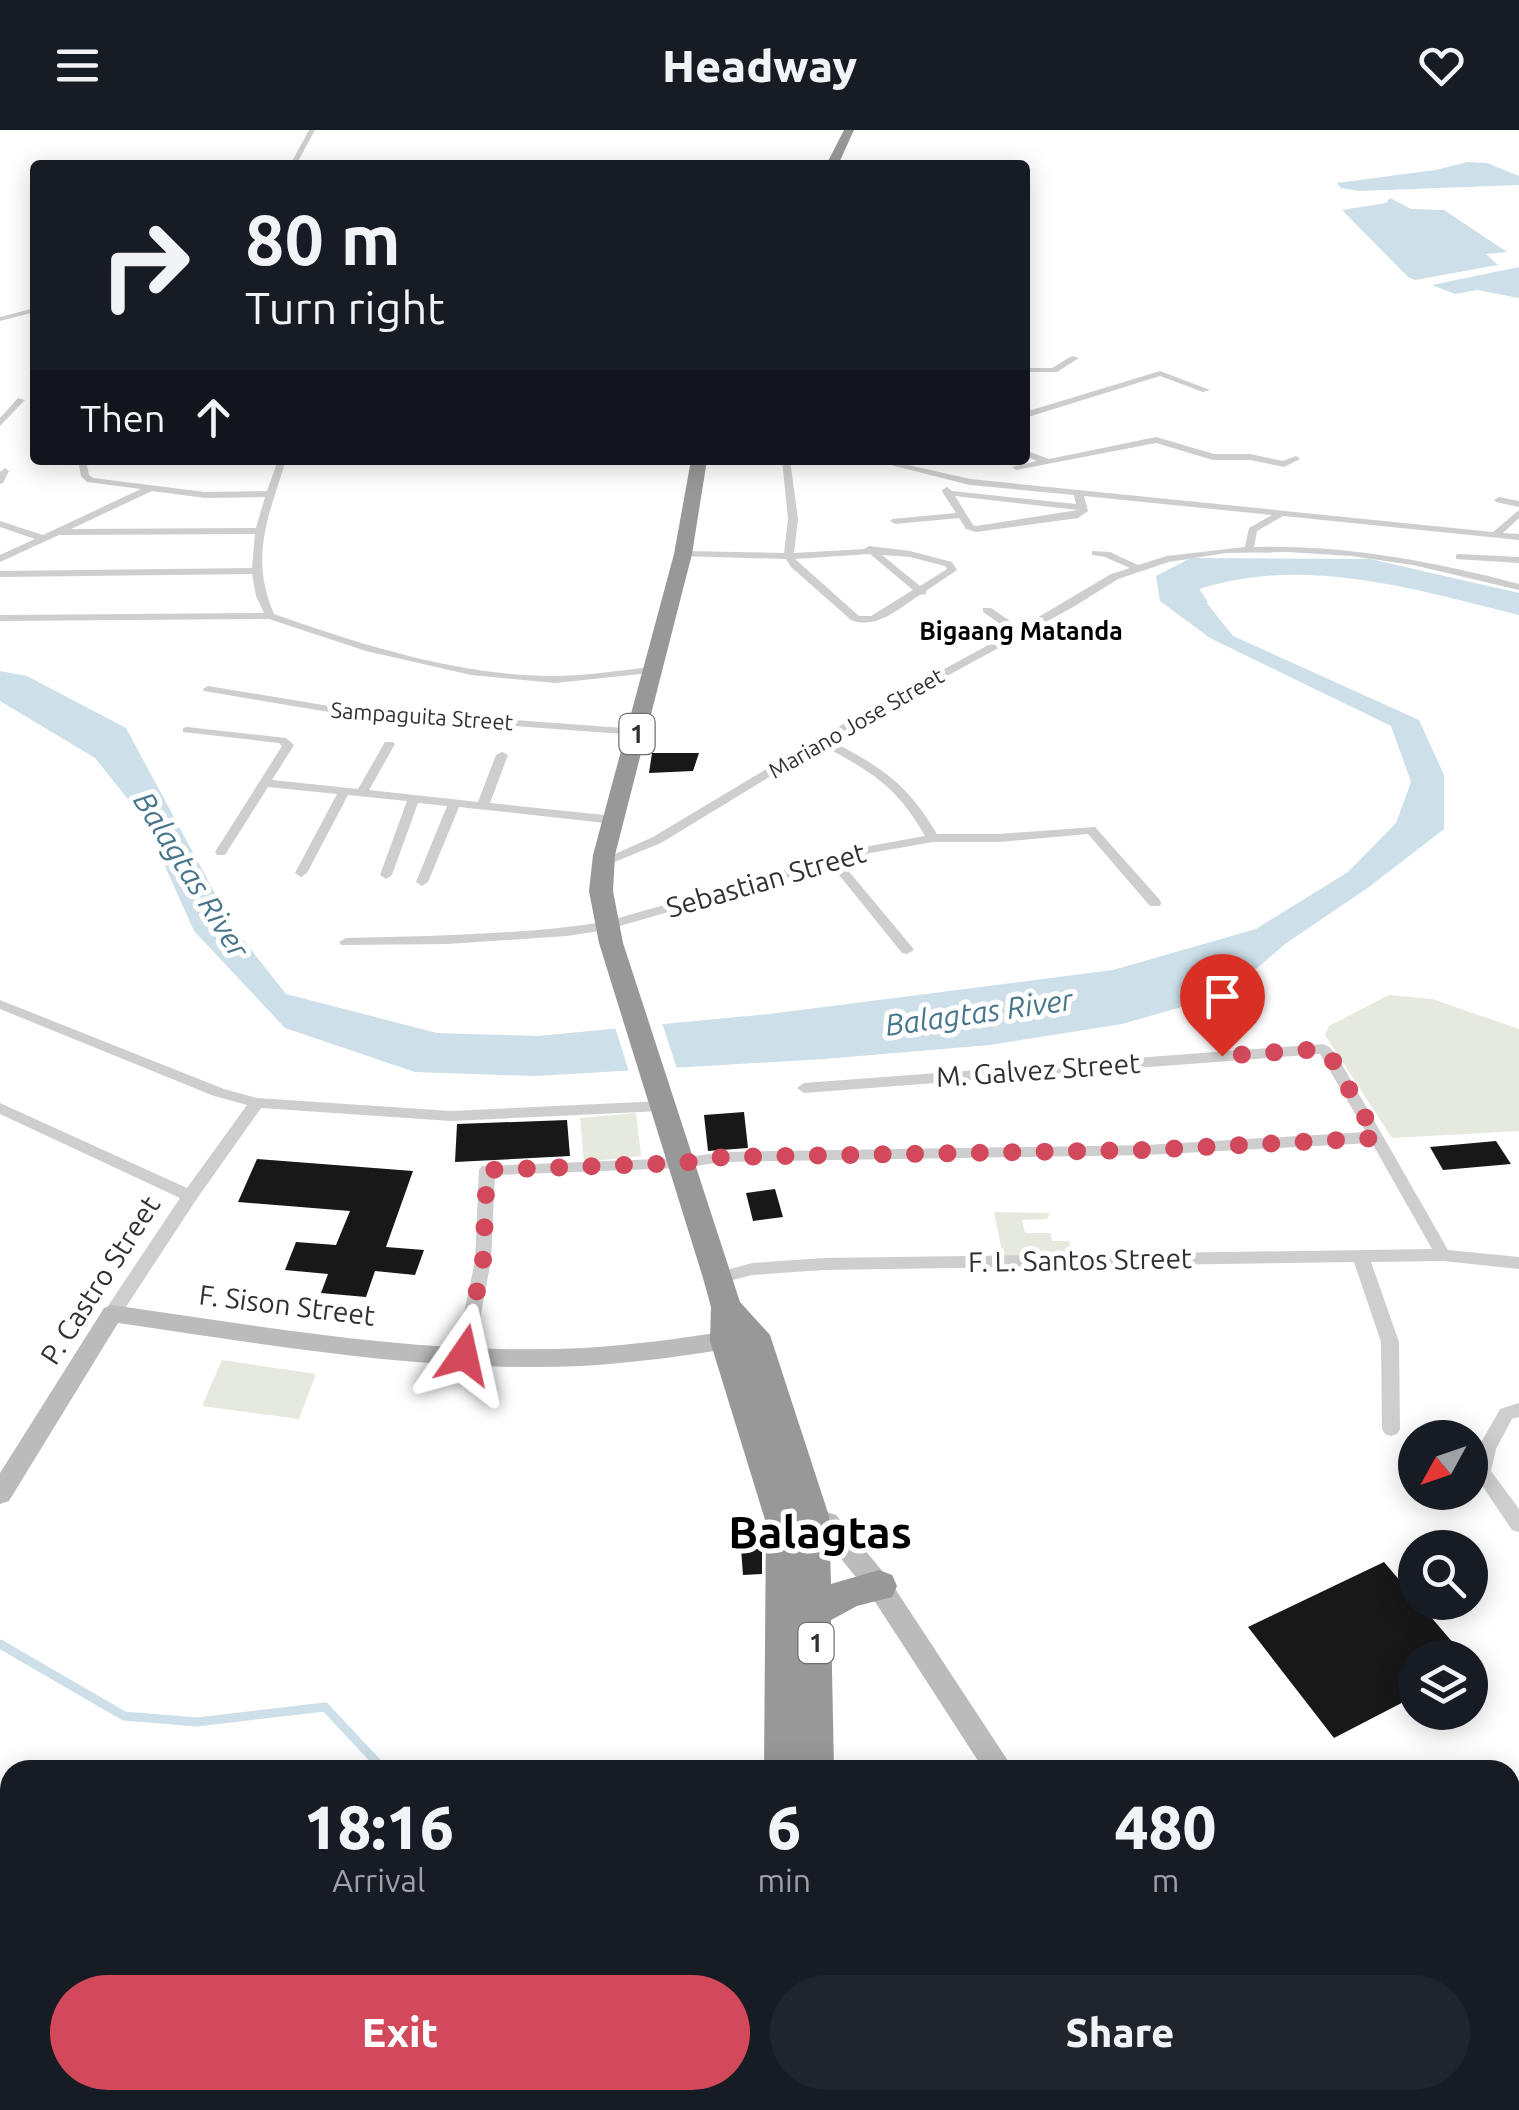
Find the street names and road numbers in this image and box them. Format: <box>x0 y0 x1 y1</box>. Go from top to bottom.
street label: Mariano Jose Street <box>764 662 948 783</box>
street label: Sampaguita Street <box>330 697 515 734</box>
road number: 1 <box>620 714 654 754</box>
street label: Sebastian Street <box>663 836 869 923</box>
street label: M. Galvez Street <box>935 1047 1141 1092</box>
street label: P. Castro Street <box>34 1190 165 1370</box>
street label: F. L. Santos Street <box>968 1242 1192 1277</box>
street label: F. Sison Street <box>197 1278 377 1331</box>
road number: 1 <box>798 1623 834 1663</box>

